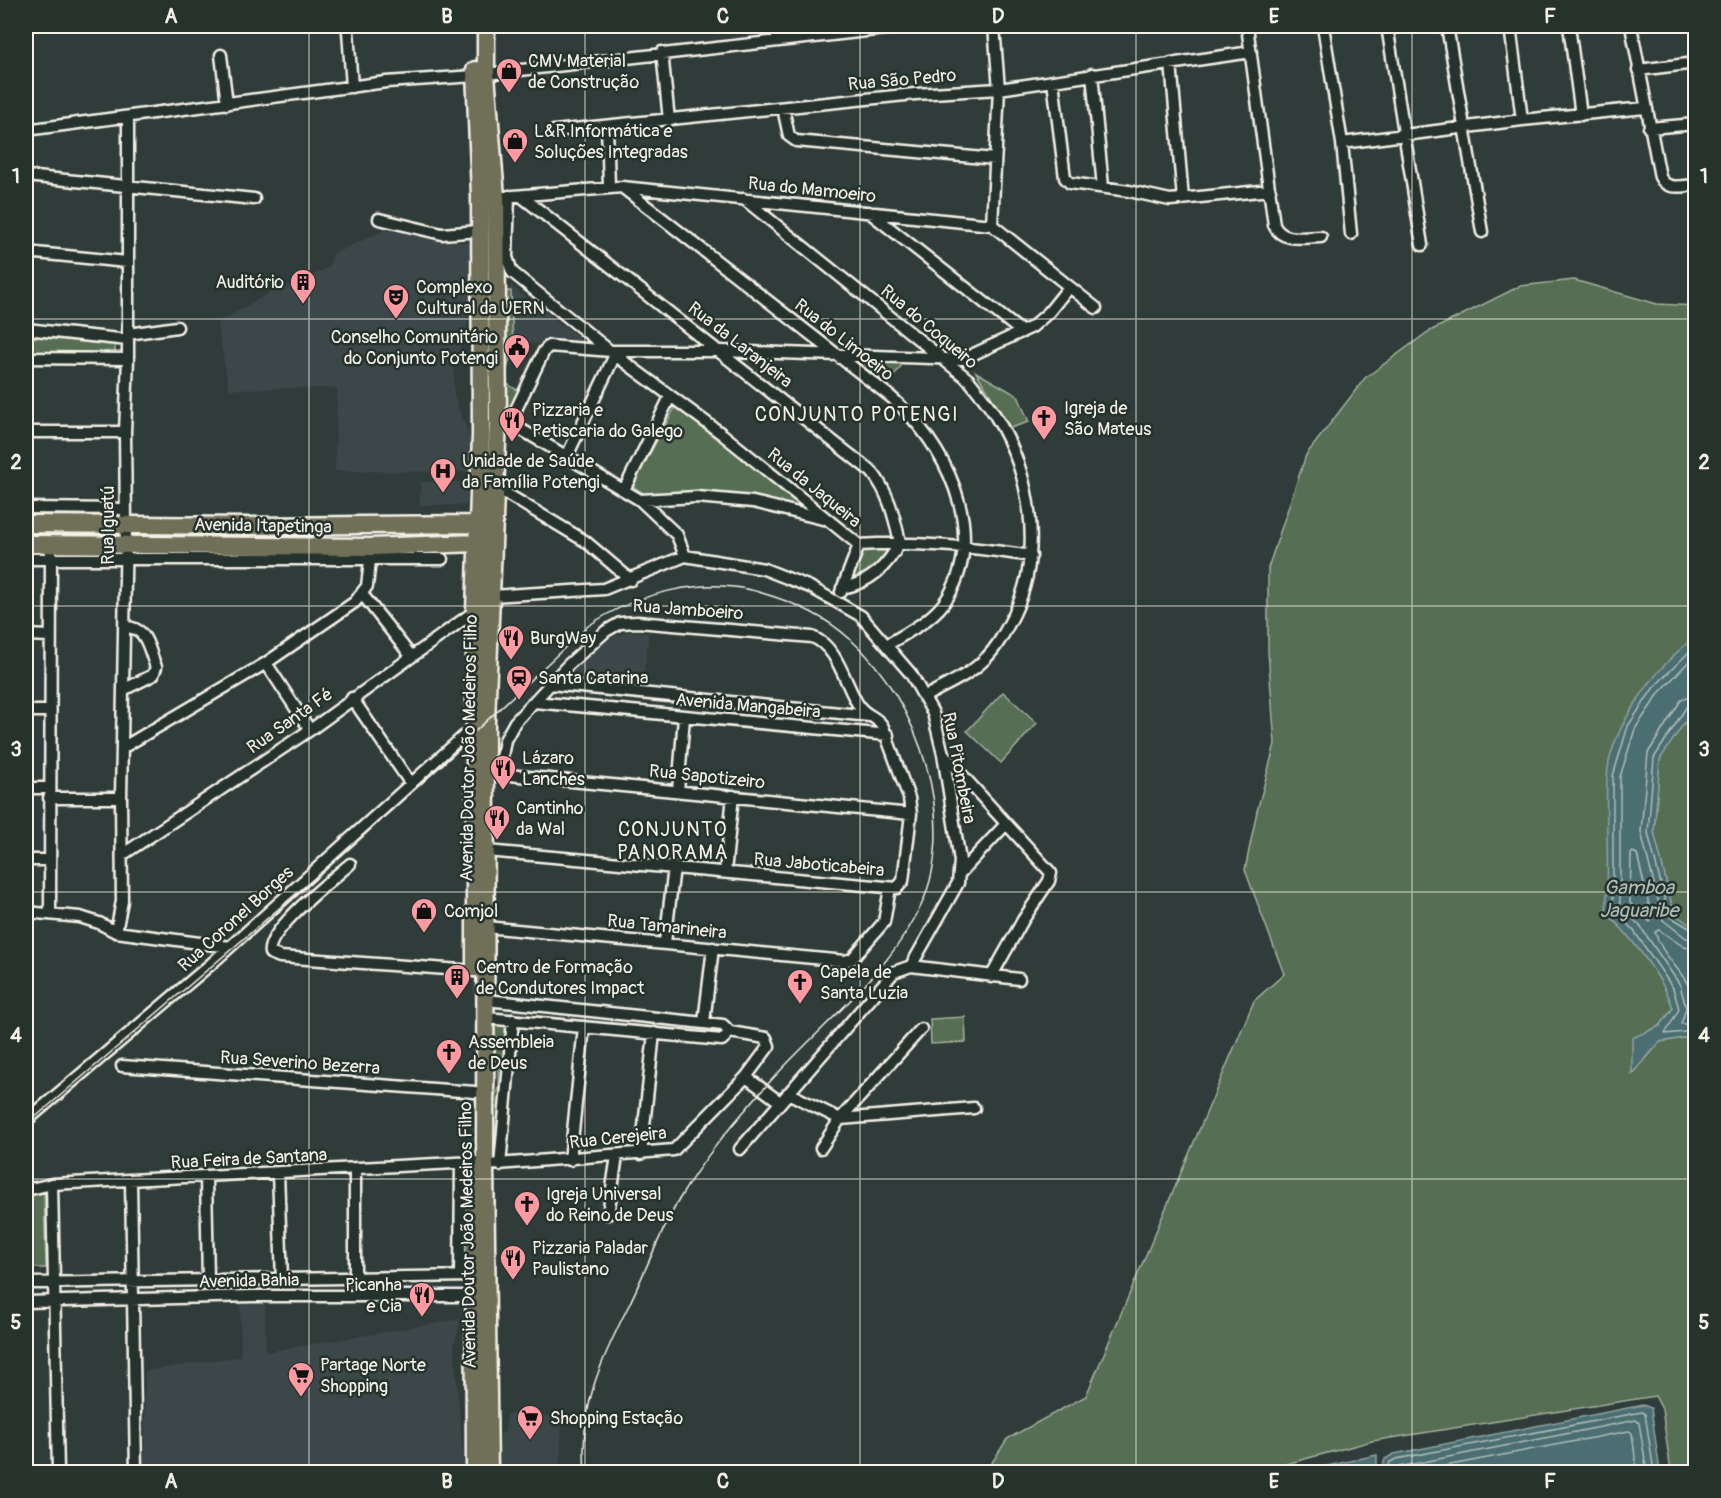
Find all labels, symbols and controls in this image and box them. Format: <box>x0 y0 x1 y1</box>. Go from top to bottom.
text: A <box>165 4 178 29</box>
text: B <box>441 4 453 29</box>
text: C <box>717 4 729 29</box>
text: D <box>992 4 1005 29</box>
text: E <box>1269 4 1280 29</box>
text: F <box>1544 4 1556 29</box>
place label: CMV Material de Construção <box>528 50 640 94</box>
shop icon: CMV Material de Construção <box>494 56 524 94</box>
street label: Rua São Pedro <box>847 64 957 96</box>
place label: L&R Informática e Soluções Integradas <box>534 120 688 164</box>
shop icon: L&R Informática e Soluções Integradas <box>500 126 530 164</box>
text: 1 <box>12 164 20 189</box>
text: 1 <box>1700 164 1708 189</box>
street label: Rua do Mamoeiro <box>747 172 877 208</box>
building icon: Auditório <box>288 267 318 305</box>
place label: Auditório <box>216 271 284 294</box>
place label: Complexo Cultural da UERN <box>416 276 545 320</box>
street label: Rua do Coqueiro <box>876 280 983 375</box>
theatre icon: Complexo Cultural da UERN <box>381 282 411 320</box>
street label: Rua do Limoeiro <box>790 294 899 386</box>
street label: Rua da Laranjeira <box>683 297 797 393</box>
place label: Conselho Comunitário do Conjunto Potengi <box>331 326 498 370</box>
public building icon: Conselho Comunitário do Conjunto Potengi <box>502 332 532 370</box>
place label: Igreja de São Mateus <box>1064 397 1151 441</box>
place label: Pizzaria e Petiscaria do Galego <box>532 399 683 443</box>
district label: CONJUNTO POTENGI <box>755 402 959 427</box>
church icon: Igreja de São Mateus <box>1029 403 1059 441</box>
restaurant icon: Pizzaria e Petiscaria do Galego <box>497 405 527 443</box>
street label: Rua da Jaqueira <box>762 443 866 533</box>
text: 2 <box>10 450 22 475</box>
place label: Unidade de Saúde da Família Potengi <box>462 450 600 494</box>
text: 2 <box>1698 450 1710 475</box>
hospital icon: Unidade de Saúde da Família Potengi <box>428 456 458 494</box>
street label: Rua Iguatú <box>97 485 120 565</box>
street label: Avenida Itapetinga <box>194 513 332 539</box>
street label: Rua Jamboeiro <box>632 595 745 625</box>
street label: Avenida Doutor João Medeiros Filho <box>455 614 483 882</box>
restaurant icon: BurgWay <box>496 623 526 661</box>
place label: BurgWay <box>530 627 596 650</box>
station icon: Santa Catarina <box>504 663 534 701</box>
place label: Santa Catarina <box>538 667 648 690</box>
street label: Rua Santa Fé <box>242 683 338 759</box>
street label: Avenida Mangabeira <box>674 688 822 724</box>
street label: Rua Pitombeira <box>937 710 981 826</box>
text: 3 <box>10 737 22 762</box>
text: 3 <box>1698 737 1710 762</box>
place label: Lázaro Lanches <box>522 747 585 791</box>
restaurant icon: Lázaro Lanches <box>488 753 518 791</box>
street label: Rua Sapotizeiro <box>648 759 766 795</box>
place label: Cantinho da Wal <box>516 797 584 841</box>
restaurant icon: Cantinho da Wal <box>482 803 512 841</box>
district label: CONJUNTO PANORAMA <box>617 817 729 865</box>
street label: Rua Jaboticabeira <box>753 848 885 882</box>
street label: Rua Coronel Borges <box>173 861 299 977</box>
water label: Gamboa Jaguaribe <box>1600 875 1680 923</box>
shop icon: Comjol <box>409 896 439 934</box>
place label: Comjol <box>444 900 498 923</box>
street label: Rua Tamarineira <box>606 909 728 945</box>
place label: Centro de Formação de Condutores Impact <box>476 956 645 1000</box>
place label: Capela de Santa Luzia <box>820 961 908 1005</box>
building icon: Centro de Formação de Condutores Impact <box>442 962 472 1000</box>
church icon: Capela de Santa Luzia <box>785 967 815 1005</box>
text: 4 <box>10 1023 22 1048</box>
text: 4 <box>1698 1023 1710 1048</box>
place label: Assembleia de Deus <box>468 1031 554 1075</box>
church icon: Assembleia de Deus <box>434 1037 464 1075</box>
street label: Rua Severino Bezerra <box>219 1046 381 1080</box>
street label: Avenida Doutor João Medeiros Filho <box>454 1101 482 1369</box>
street label: Rua Cerejeira <box>568 1121 668 1155</box>
street label: Rua Feira de Santana <box>170 1143 328 1175</box>
place label: Igreja Universal do Reino de Deus <box>546 1183 674 1227</box>
church icon: Igreja Universal do Reino de Deus <box>512 1189 542 1227</box>
place label: Pizzaria Paladar Paulistano <box>532 1237 649 1281</box>
restaurant icon: Pizzaria Paladar Paulistano <box>498 1243 528 1281</box>
street label: Avenida Bahia <box>199 1269 299 1293</box>
place label: Picanha e Cia <box>345 1274 402 1318</box>
restaurant icon: Picanha e Cia <box>407 1280 437 1318</box>
text: 5 <box>11 1310 22 1335</box>
text: 5 <box>1699 1310 1710 1335</box>
place label: Partage Norte Shopping <box>320 1354 426 1398</box>
supermarket icon: Partage Norte Shopping <box>286 1360 316 1398</box>
supermarket icon: Shopping Estação <box>515 1403 545 1441</box>
place label: Shopping Estação <box>550 1407 684 1430</box>
text: A <box>165 1469 178 1494</box>
text: B <box>441 1469 453 1494</box>
text: C <box>717 1469 729 1494</box>
text: D <box>992 1469 1005 1494</box>
text: E <box>1269 1469 1280 1494</box>
text: F <box>1544 1469 1556 1494</box>

